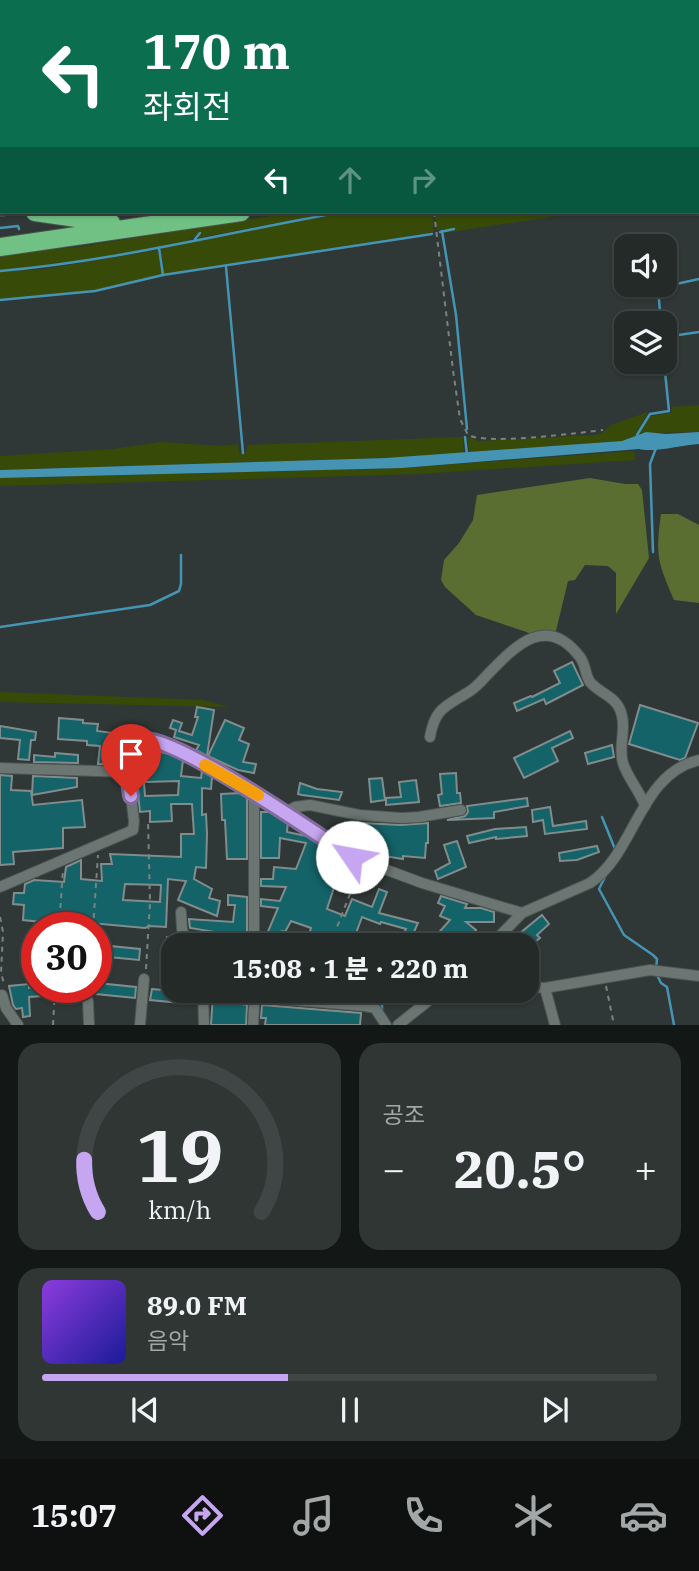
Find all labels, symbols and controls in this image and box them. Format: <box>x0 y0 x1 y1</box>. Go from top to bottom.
text: 170 m <box>143 19 290 82</box>
icon: left <box>28 28 119 119</box>
text: 좌회전 <box>143 85 231 127</box>
icon: left <box>258 161 296 199</box>
icon: ahead <box>331 161 369 199</box>
icon: right <box>404 161 442 199</box>
map controls <box>614 234 677 374</box>
button: sound <box>614 234 677 297</box>
button: layers <box>614 311 677 374</box>
pin <box>101 724 161 796</box>
icon: arrive <box>112 735 150 773</box>
position arrow <box>315 820 389 894</box>
speed limit sign: 30 <box>21 912 112 1003</box>
text: 15:08 · 1 분 · 220 m <box>232 951 468 985</box>
text: 공조 <box>383 1099 425 1129</box>
text: 19 <box>136 1108 223 1203</box>
text: 20.5° <box>453 1135 586 1202</box>
text: − <box>383 1144 405 1193</box>
text: + <box>634 1144 657 1193</box>
text: km/h <box>148 1193 211 1226</box>
text: 89.0 FM <box>147 1288 247 1322</box>
text: 음악 <box>147 1325 189 1355</box>
icon: previous <box>126 1391 164 1429</box>
icon: pause <box>331 1391 369 1429</box>
icon: next <box>536 1391 574 1429</box>
icon: directions <box>178 1491 227 1540</box>
icon: music <box>289 1491 338 1540</box>
icon: phone <box>399 1491 448 1540</box>
icon: climate <box>509 1491 558 1540</box>
icon: car <box>619 1491 668 1540</box>
text: 15:07 <box>31 1494 117 1536</box>

